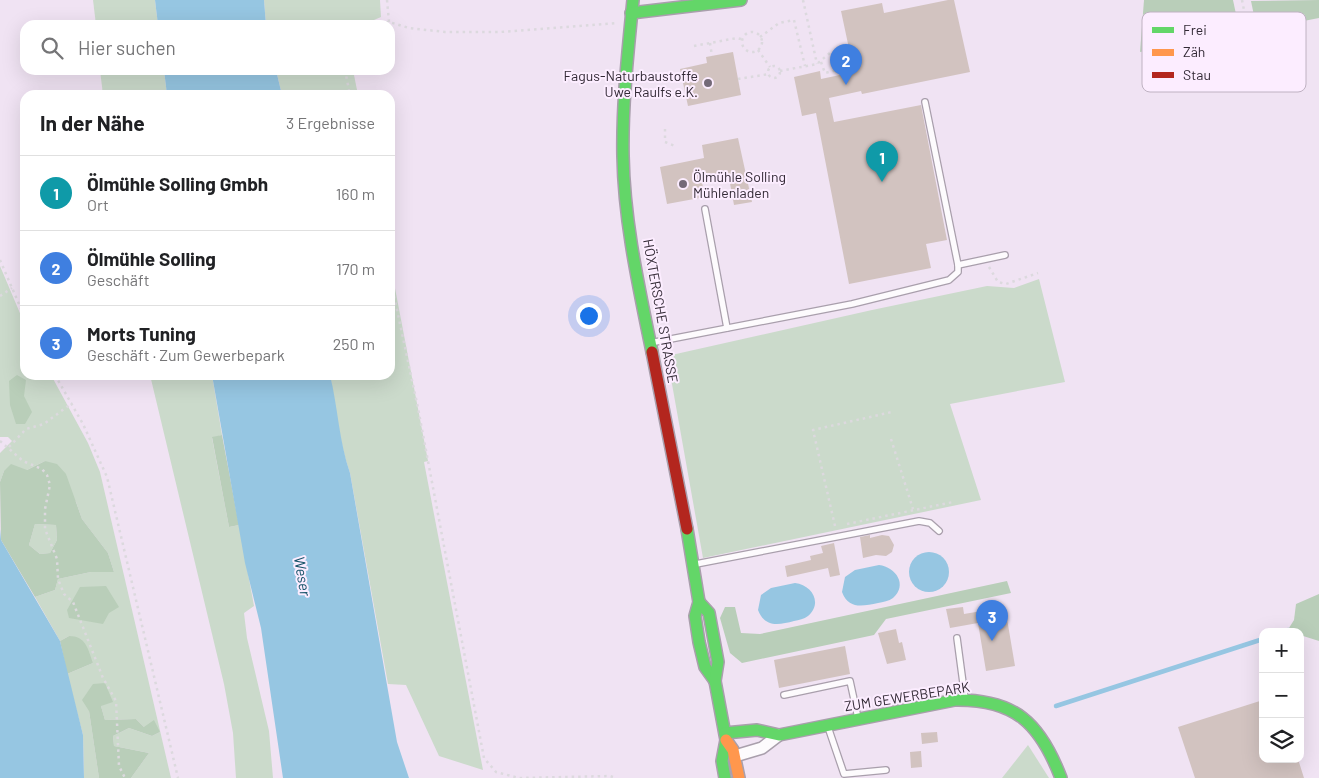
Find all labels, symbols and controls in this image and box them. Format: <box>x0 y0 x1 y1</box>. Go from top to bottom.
legend <box>1142 12 1306 92</box>
search box <box>20 20 395 75</box>
text: Frei <box>1183 21 1207 38</box>
icon: search <box>38 34 66 62</box>
text: Hier suchen <box>78 36 176 59</box>
text: Zäh <box>1183 43 1205 60</box>
pin: 2 <box>830 44 862 85</box>
text: Stau <box>1183 66 1211 83</box>
place label: Fagus-Naturbaustoffe Uwe Raulfs e.K. <box>564 67 698 100</box>
marker: Fagus-Naturbaustoffe Uwe Raulfs e.K. <box>702 77 714 89</box>
text: In der Nähe <box>40 110 145 135</box>
text: 3 Ergebnisse <box>286 113 375 132</box>
pin: 1 <box>866 141 898 182</box>
place label: Ölmühle Solling Mühlenladen <box>693 168 786 201</box>
text: Ölmühle Solling Gmbh <box>87 172 268 195</box>
marker: Ölmühle Solling Mühlenladen <box>677 178 689 190</box>
text: 1 <box>53 184 59 203</box>
text: 160 m <box>336 184 375 203</box>
text: Ort <box>87 195 109 214</box>
street label: HÖXTERSCHE STRASSE <box>640 238 682 384</box>
text: Ölmühle Solling <box>87 247 216 270</box>
text: 2 <box>52 259 60 278</box>
text: 170 m <box>336 259 375 278</box>
text: Geschäft <box>87 270 150 289</box>
your location <box>576 303 602 329</box>
text: Morts Tuning <box>87 322 196 345</box>
text: 3 <box>52 334 60 353</box>
text: 250 m <box>333 334 375 353</box>
text: Geschäft · Zum Gewerbepark <box>87 345 285 364</box>
water label: Weser <box>291 555 315 598</box>
pin: 3 <box>976 600 1008 641</box>
map controls <box>1259 628 1304 763</box>
button: + <box>1259 628 1304 673</box>
button: − <box>1259 673 1304 718</box>
street label: ZUM GEWERBEPARK <box>843 678 971 714</box>
button: layers <box>1259 718 1304 763</box>

